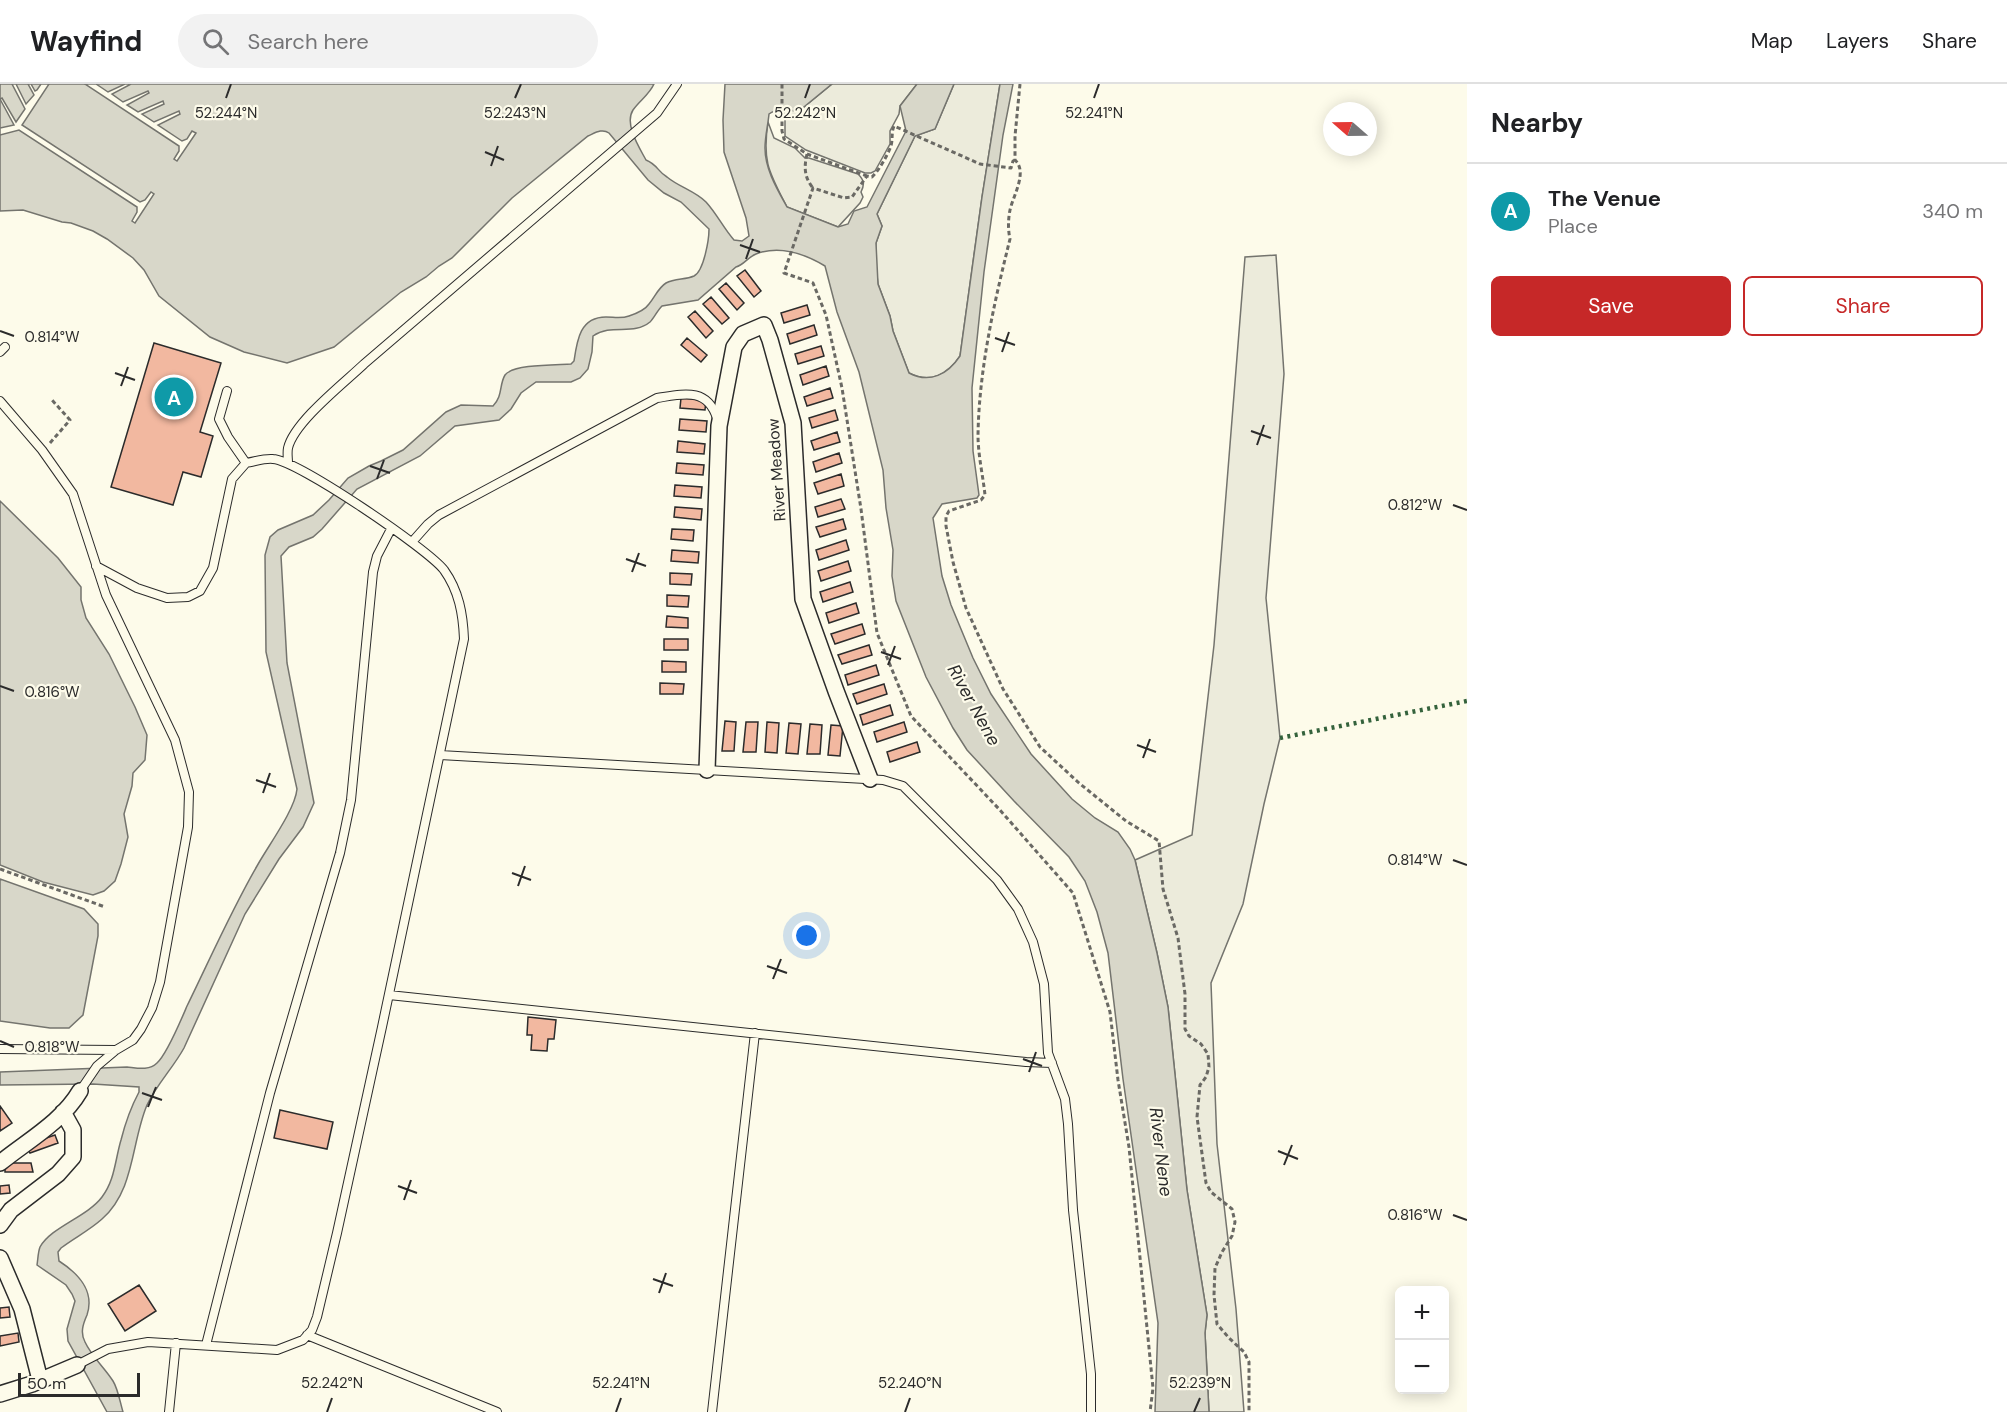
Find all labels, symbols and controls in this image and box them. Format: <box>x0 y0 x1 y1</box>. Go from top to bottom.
search box <box>178 14 598 68</box>
text: Wayfind <box>30 23 142 60</box>
icon: search <box>199 25 232 58</box>
text: Search here <box>247 27 369 56</box>
text: Map <box>1751 27 1793 55</box>
text: Layers <box>1826 27 1889 55</box>
text: Share <box>1922 27 1977 55</box>
north arrow <box>1323 102 1377 156</box>
text: 52.244°N <box>195 103 257 123</box>
text: 52.243°N <box>484 103 546 123</box>
text: 52.242°N <box>774 103 836 123</box>
text: 52.241°N <box>1065 103 1123 123</box>
text: Nearby <box>1491 106 1583 140</box>
text: The Venue <box>1548 184 1661 213</box>
text: A <box>1503 198 1518 224</box>
text: 340 m <box>1922 198 1983 224</box>
text: Place <box>1548 213 1598 239</box>
button: Save <box>1491 276 1731 336</box>
button: Share <box>1743 276 1983 336</box>
text: 0.814°W <box>25 327 80 347</box>
pin: A <box>154 374 194 420</box>
street label: River Meadow <box>762 418 791 522</box>
text: 0.812°W <box>1388 495 1443 515</box>
water label: River Nene <box>942 660 1006 750</box>
text: 0.816°W <box>24 682 80 702</box>
text: 0.814°W <box>1388 850 1443 870</box>
your location <box>792 921 821 950</box>
text: 0.818°W <box>25 1037 80 1057</box>
water label: River Nene <box>1144 1106 1178 1198</box>
text: 0.816°W <box>1387 1205 1443 1225</box>
map controls <box>1395 1286 1449 1394</box>
button: + <box>1395 1286 1449 1340</box>
button: − <box>1395 1340 1449 1394</box>
scale bar <box>18 1370 140 1398</box>
text: 50 m <box>27 1373 66 1394</box>
text: 52.242°N <box>301 1373 363 1393</box>
text: 52.241°N <box>592 1373 650 1393</box>
text: 52.240°N <box>878 1373 942 1393</box>
text: 52.239°N <box>1169 1373 1231 1393</box>

